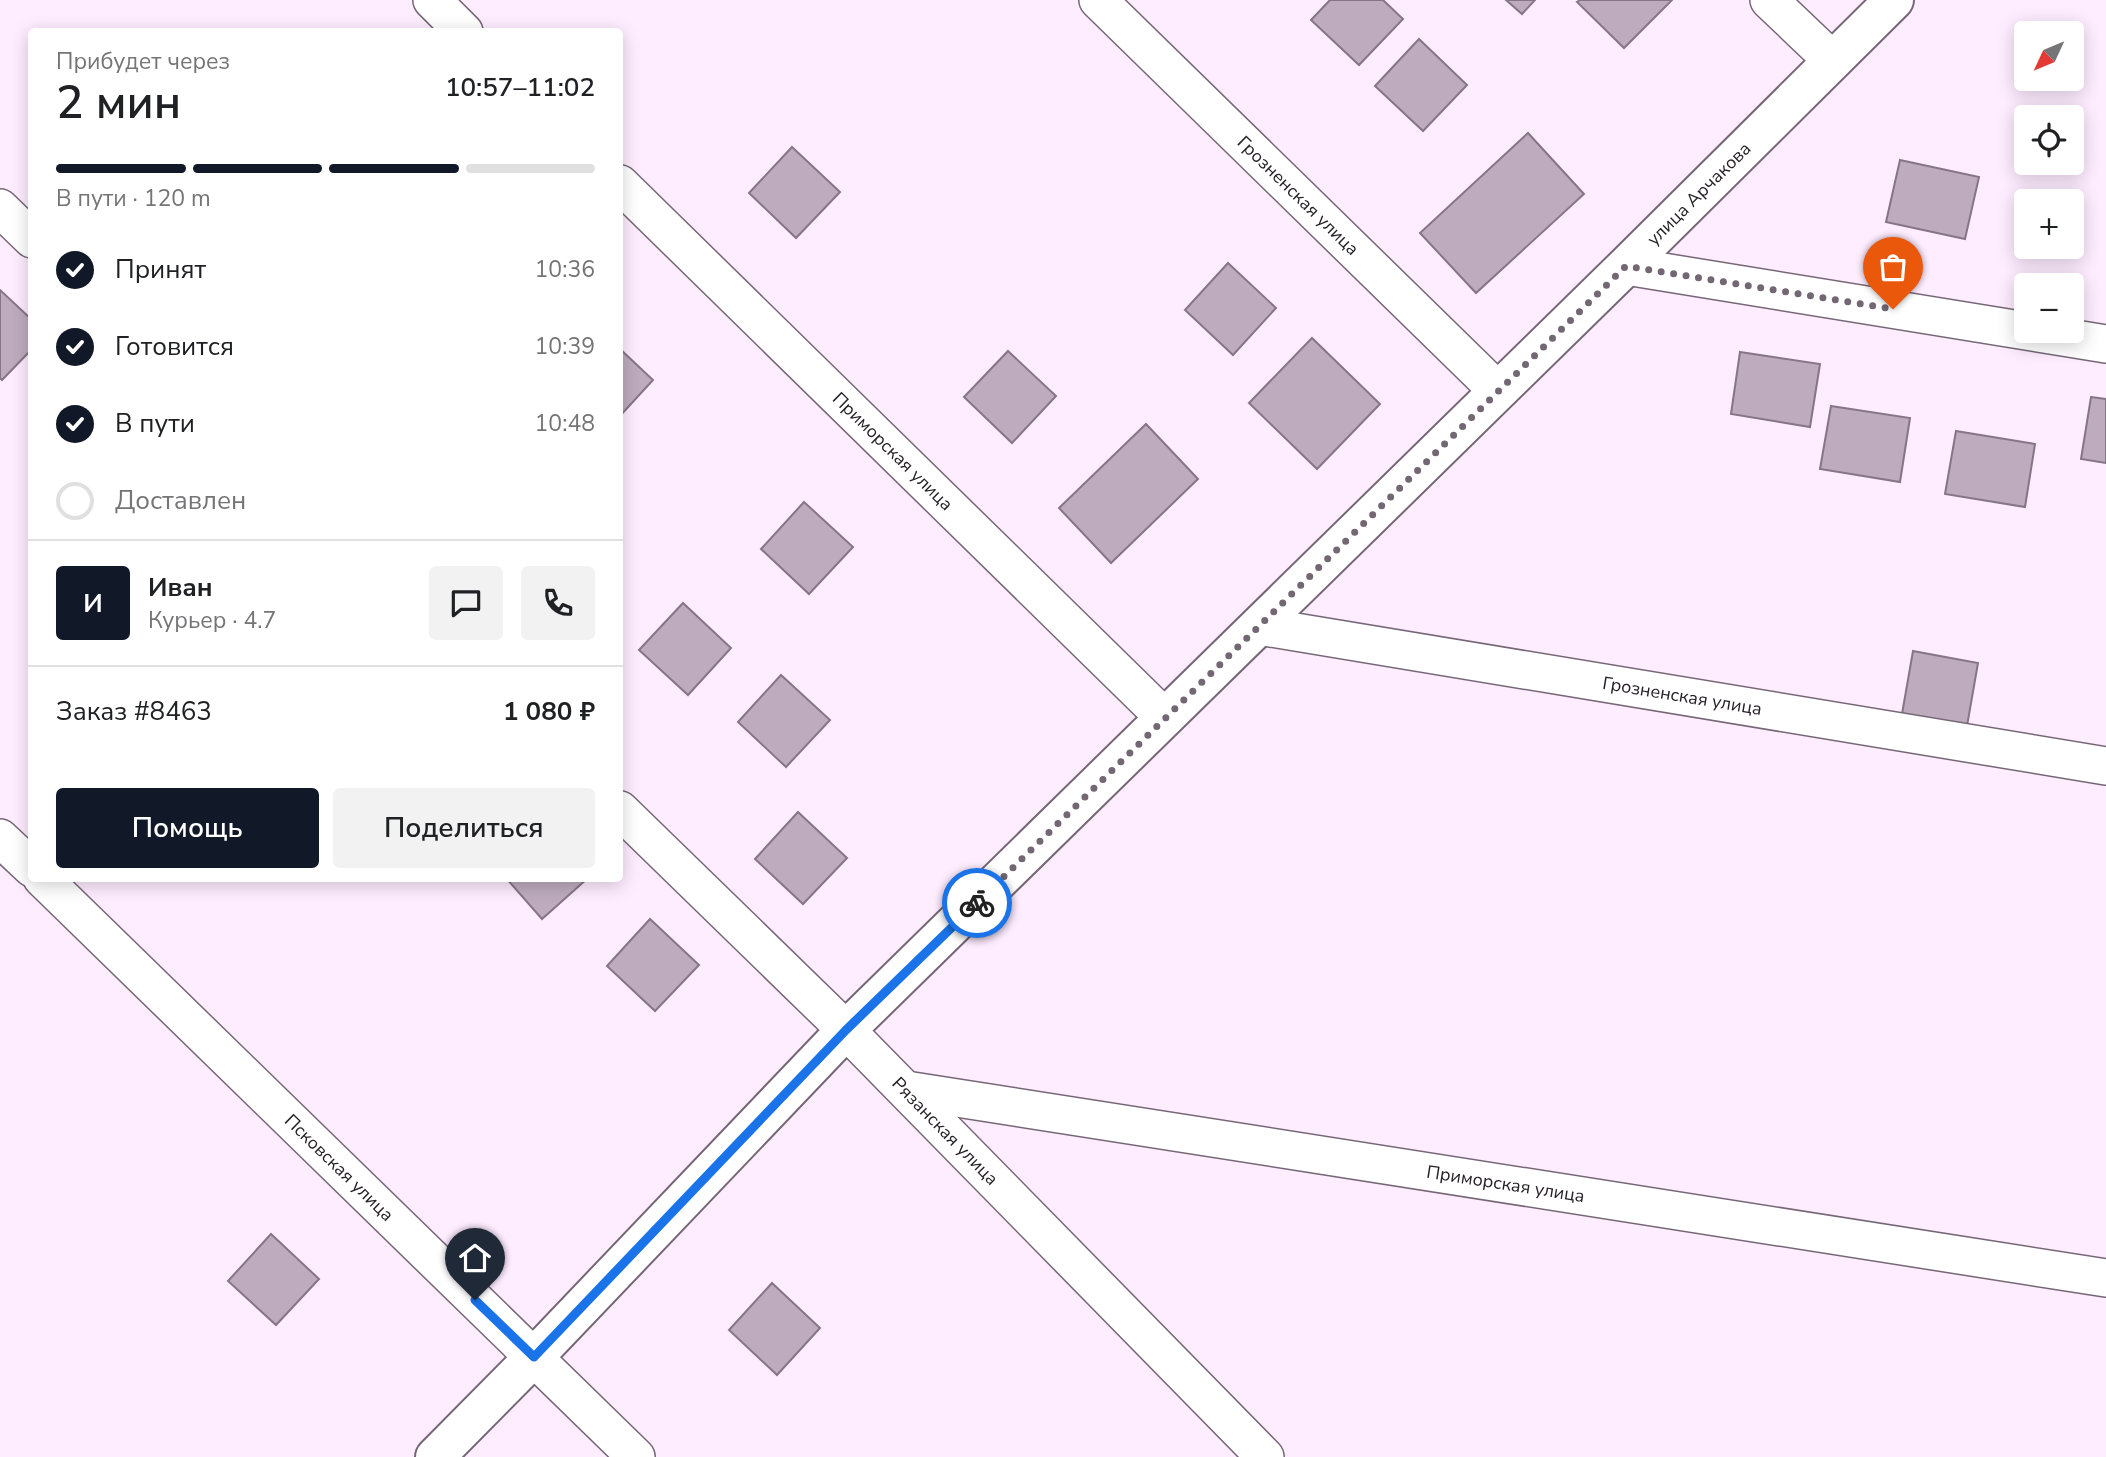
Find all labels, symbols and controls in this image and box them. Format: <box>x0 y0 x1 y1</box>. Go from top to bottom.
north arrow <box>2014 21 2084 91</box>
map controls <box>2014 21 2084 343</box>
text: Прибудет через <box>56 46 230 77</box>
text: 10:57–11:02 <box>445 70 595 105</box>
text: 2 мин <box>56 71 181 134</box>
button: locate <box>2014 105 2084 175</box>
street label: Грозненская улица <box>1232 131 1364 261</box>
street label: улица Арчакова <box>1641 137 1756 251</box>
text: В пути · 120 m <box>56 183 211 214</box>
button: + <box>2014 189 2084 259</box>
pin <box>1863 237 1923 309</box>
icon: bag <box>1874 248 1912 286</box>
icon: check <box>56 251 94 289</box>
text: Принят <box>115 252 206 287</box>
text: 10:36 <box>535 254 595 285</box>
button: − <box>2014 273 2084 343</box>
icon: check <box>56 328 94 366</box>
text: Готовится <box>115 329 234 364</box>
text: 10:39 <box>535 331 595 362</box>
street label: Приморская улица <box>827 387 958 516</box>
icon: check <box>56 405 94 443</box>
text: В пути <box>115 406 195 441</box>
text: 10:48 <box>535 408 595 439</box>
text: Доставлен <box>115 483 246 518</box>
button: chat <box>429 566 503 640</box>
button: phone <box>521 566 595 640</box>
text: Иван <box>148 570 213 605</box>
text: И <box>83 586 103 621</box>
text: Курьер · 4.7 <box>148 605 276 636</box>
street label: Грозненская улица <box>1601 671 1764 721</box>
text: Заказ #8463 <box>56 694 212 729</box>
text: 1 080 ₽ <box>503 694 595 729</box>
button: Помощь <box>56 788 319 868</box>
button: Поделиться <box>333 788 595 868</box>
courier <box>942 868 1012 938</box>
icon: bike <box>958 884 996 922</box>
street label: Рязанская улица <box>887 1072 1004 1190</box>
street label: Псковская улица <box>279 1109 399 1226</box>
street label: Приморская улица <box>1425 1160 1587 1208</box>
pin <box>445 1228 505 1300</box>
icon: home <box>456 1239 494 1277</box>

